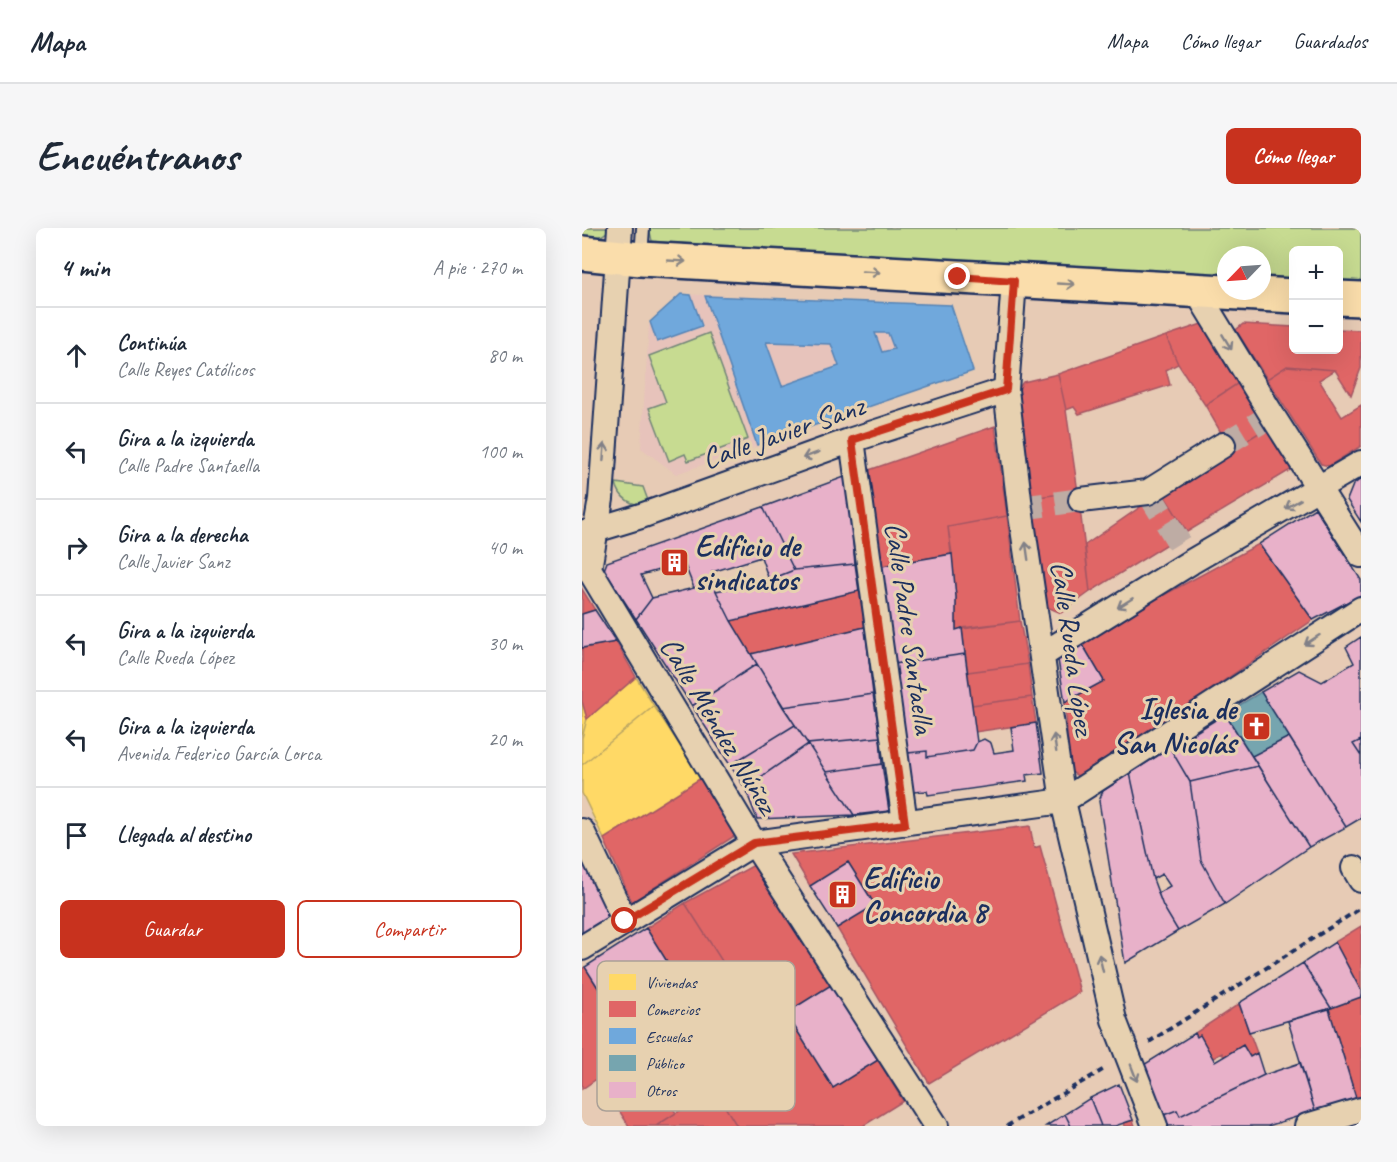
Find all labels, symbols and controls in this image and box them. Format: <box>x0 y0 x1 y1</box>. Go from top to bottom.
text: Mapa <box>30 24 85 59</box>
text: Mapa <box>1107 28 1148 54</box>
text: Cómo llegar <box>1181 28 1260 54</box>
text: Guardados <box>1293 28 1367 54</box>
button: Cómo llegar <box>1226 128 1361 184</box>
text: Encuéntranos <box>36 130 238 183</box>
north arrow <box>1217 246 1271 300</box>
map controls <box>1289 246 1343 354</box>
button: + <box>1289 246 1343 300</box>
text: 4 min <box>60 251 110 284</box>
text: A pie · 270 m <box>433 255 522 280</box>
one-way arrow <box>666 255 686 266</box>
route end <box>944 263 970 289</box>
one-way arrow <box>861 267 881 278</box>
one-way arrow <box>1056 279 1075 290</box>
button: − <box>1289 300 1343 354</box>
text: Continúa <box>117 329 185 357</box>
one-way arrow <box>1222 333 1234 350</box>
icon: ahead <box>60 339 93 372</box>
text: 80 m <box>488 343 522 368</box>
text: Calle Reyes Católicos <box>117 357 254 382</box>
street label: Calle Javier Sanz <box>697 386 871 477</box>
text: Gira a la izquierda <box>117 425 254 453</box>
icon: left <box>60 435 93 468</box>
text: 100 m <box>479 439 522 464</box>
one-way arrow <box>599 442 610 462</box>
one-way arrow <box>802 450 821 461</box>
text: Calle Padre Santaella <box>117 453 259 478</box>
one-way arrow <box>1285 498 1302 510</box>
street label: Calle Padre Santaella <box>876 520 944 738</box>
text: Gira a la derecha <box>117 521 248 549</box>
place label: Edificio de sindicatos <box>695 527 803 599</box>
icon: right <box>60 531 93 564</box>
text: 40 m <box>488 535 522 560</box>
one-way arrow <box>1021 541 1032 561</box>
building icon: Edificio de sindicatos <box>658 547 690 579</box>
text: Calle Javier Sanz <box>117 549 230 574</box>
street label: Calle Rueda López <box>1042 559 1104 740</box>
one-way arrow <box>1117 598 1134 610</box>
text: Gira a la izquierda <box>117 617 254 645</box>
icon: left <box>60 627 93 660</box>
street label: Calle Méndez Núñez <box>651 630 788 823</box>
text: 30 m <box>488 631 522 656</box>
one-way arrow <box>1304 635 1321 647</box>
text: Calle Rueda López <box>117 645 234 670</box>
place label: Iglesia de San Nicolás <box>1113 690 1239 762</box>
church icon: Iglesia de San Nicolás <box>1241 710 1273 742</box>
text: Gira a la izquierda <box>117 713 254 741</box>
icon: left <box>60 723 93 756</box>
text: 20 m <box>488 727 522 752</box>
one-way arrow <box>1049 734 1060 754</box>
text: Avenida Federico García Lorca <box>117 741 321 766</box>
icon: arrive <box>60 819 93 852</box>
text: Llegada al destino <box>117 821 251 849</box>
place label: Edificio Concordia 8 <box>863 859 990 931</box>
building icon: Edificio Concordia 8 <box>826 879 858 911</box>
button: Guardar <box>60 900 285 958</box>
button: Compartir <box>297 900 522 958</box>
route start <box>611 907 637 933</box>
one-way arrow <box>1094 954 1106 973</box>
legend <box>597 961 795 1111</box>
text: Viviendas <box>646 973 698 993</box>
text: Comercios <box>646 1000 701 1020</box>
text: Escuelas <box>646 1027 693 1047</box>
text: Público <box>646 1054 686 1074</box>
one-way arrow <box>1129 1063 1140 1082</box>
text: Otros <box>646 1081 678 1101</box>

